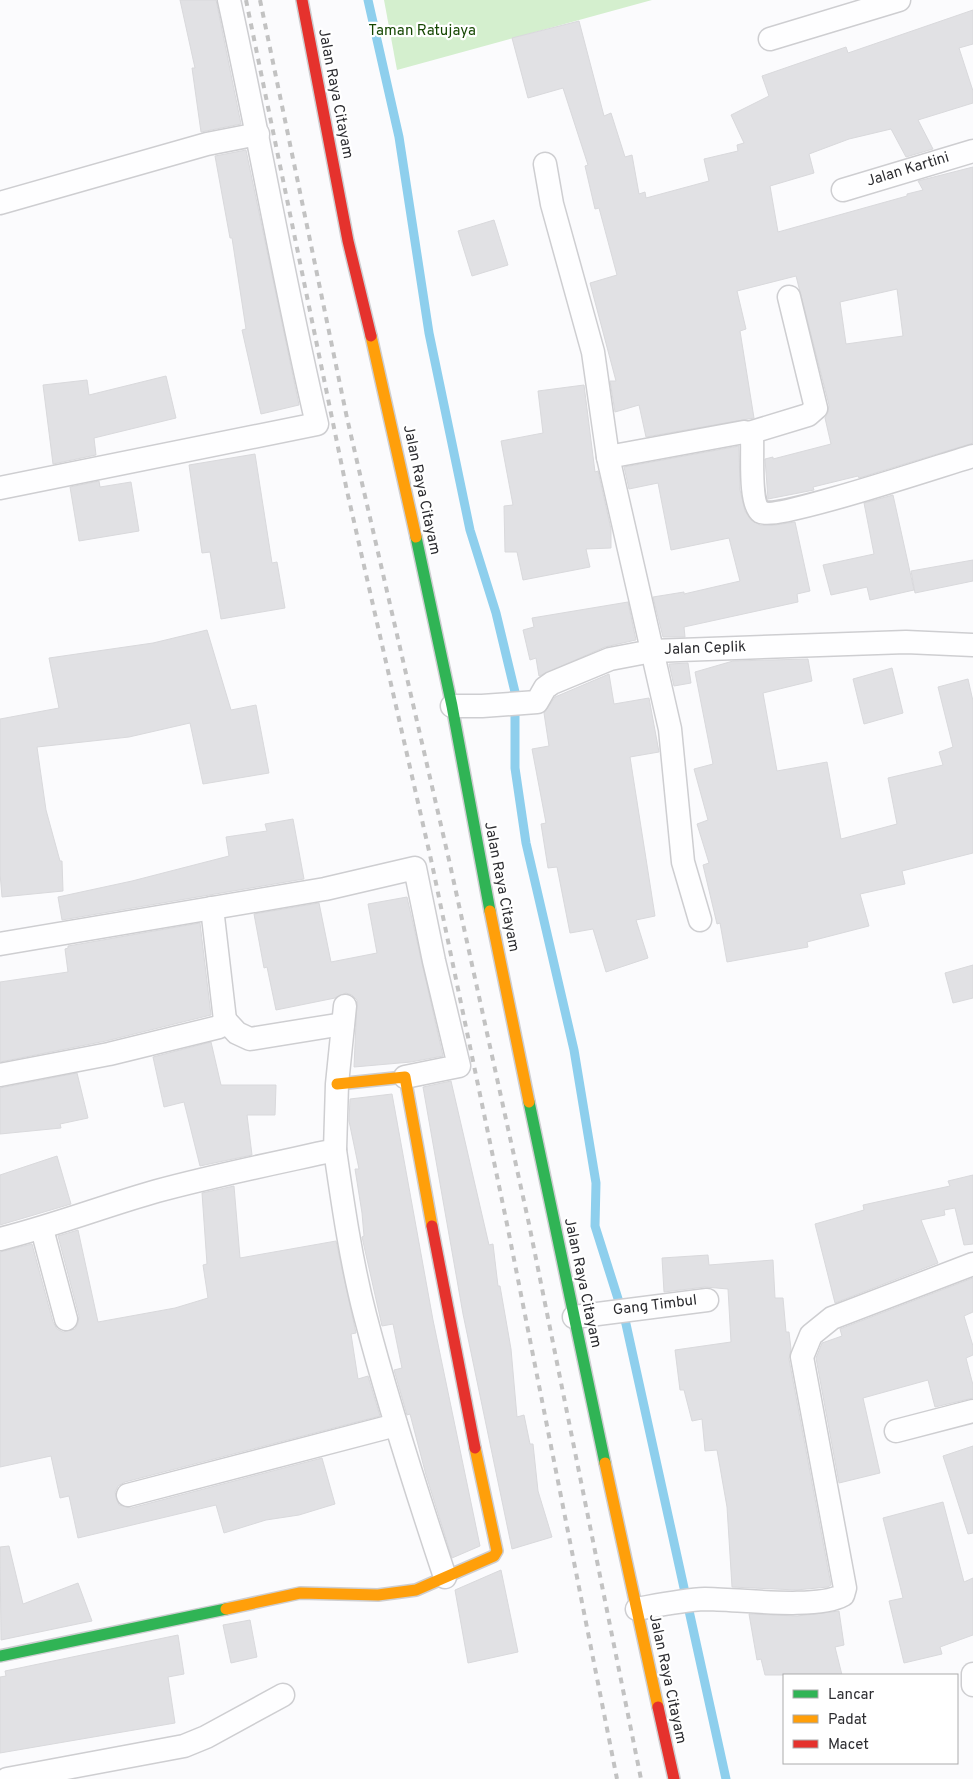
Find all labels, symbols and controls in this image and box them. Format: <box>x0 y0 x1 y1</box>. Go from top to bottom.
park label: Taman Ratujaya <box>368 22 476 41</box>
street label: Jalan Raya Citayam <box>313 27 357 161</box>
street label: Jalan Kartini <box>864 148 952 192</box>
street label: Jalan Raya Citayam <box>398 423 444 557</box>
street label: Jalan Ceplik <box>664 638 746 660</box>
street label: Jalan Raya Citayam <box>479 820 523 954</box>
street label: Jalan Raya Citayam <box>559 1216 605 1350</box>
street label: Gang Timbul <box>612 1291 698 1321</box>
street label: Jalan Raya Citayam <box>644 1612 690 1746</box>
legend <box>783 1674 958 1764</box>
text: Lancar <box>828 1686 875 1705</box>
text: Padat <box>828 1711 867 1730</box>
text: Macet <box>828 1736 869 1755</box>

